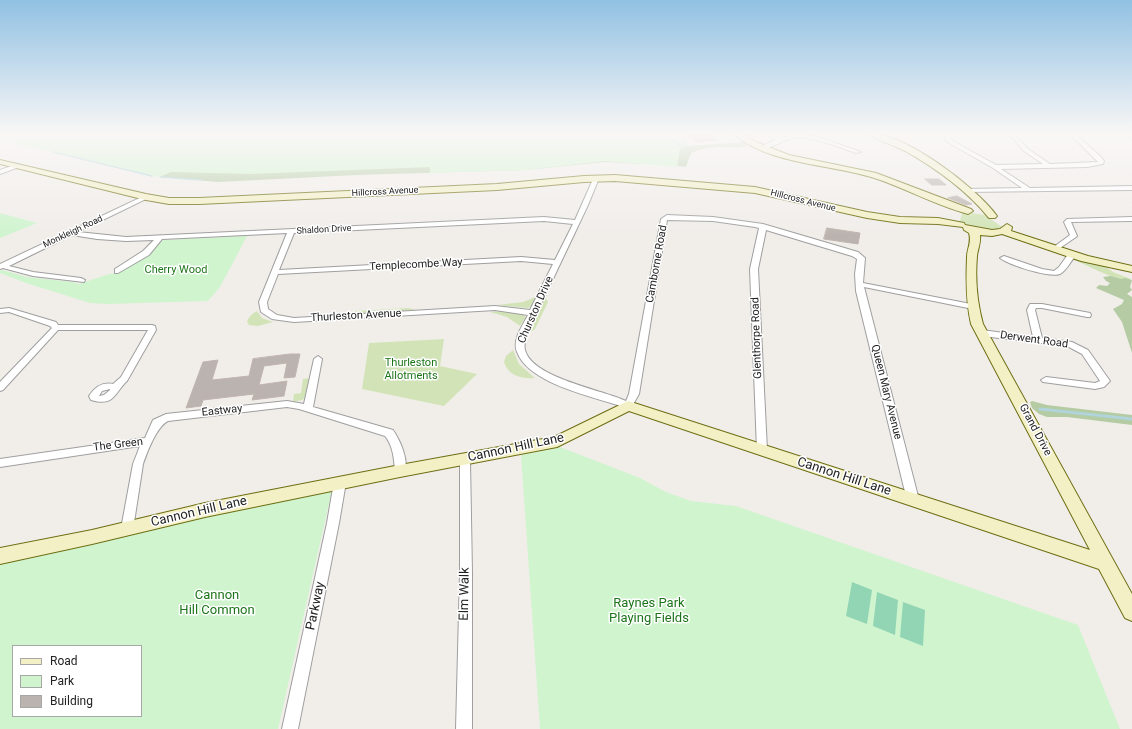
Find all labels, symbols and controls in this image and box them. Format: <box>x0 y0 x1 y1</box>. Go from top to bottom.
street label: Hillcross Avenue <box>351 185 419 199</box>
street label: Hillcross Avenue <box>769 188 837 214</box>
street label: Monkleigh Road <box>41 213 105 251</box>
street label: Shaldon Drive <box>296 223 352 237</box>
street label: Camborne Road <box>644 224 670 304</box>
street label: Templecombe Way <box>369 256 463 274</box>
park label: Cherry Wood <box>145 263 207 277</box>
street label: Churston Drive <box>515 274 557 346</box>
street label: Glenthorpe Road <box>749 297 765 379</box>
street label: Thurleston Avenue <box>310 307 402 325</box>
street label: Derwent Road <box>999 329 1069 351</box>
street label: Queen Mary Avenue <box>868 343 904 441</box>
park label: Thurleston Allotments <box>384 356 438 382</box>
street label: Eastway <box>201 402 243 420</box>
street label: Grand Drive <box>1016 402 1054 458</box>
street label: Cannon Hill Lane <box>467 430 565 466</box>
street label: The Green <box>92 435 144 455</box>
street label: Cannon Hill Lane <box>795 454 893 500</box>
street label: Cannon Hill Lane <box>150 493 248 531</box>
street label: Elm Walk <box>457 567 473 621</box>
street label: Parkway <box>303 580 329 632</box>
park label: Cannon Hill Common <box>179 588 255 619</box>
park label: Raynes Park Playing Fields <box>609 596 689 627</box>
legend <box>12 645 142 717</box>
text: Road <box>50 654 78 668</box>
text: Park <box>50 674 74 688</box>
text: Building <box>50 694 93 708</box>

